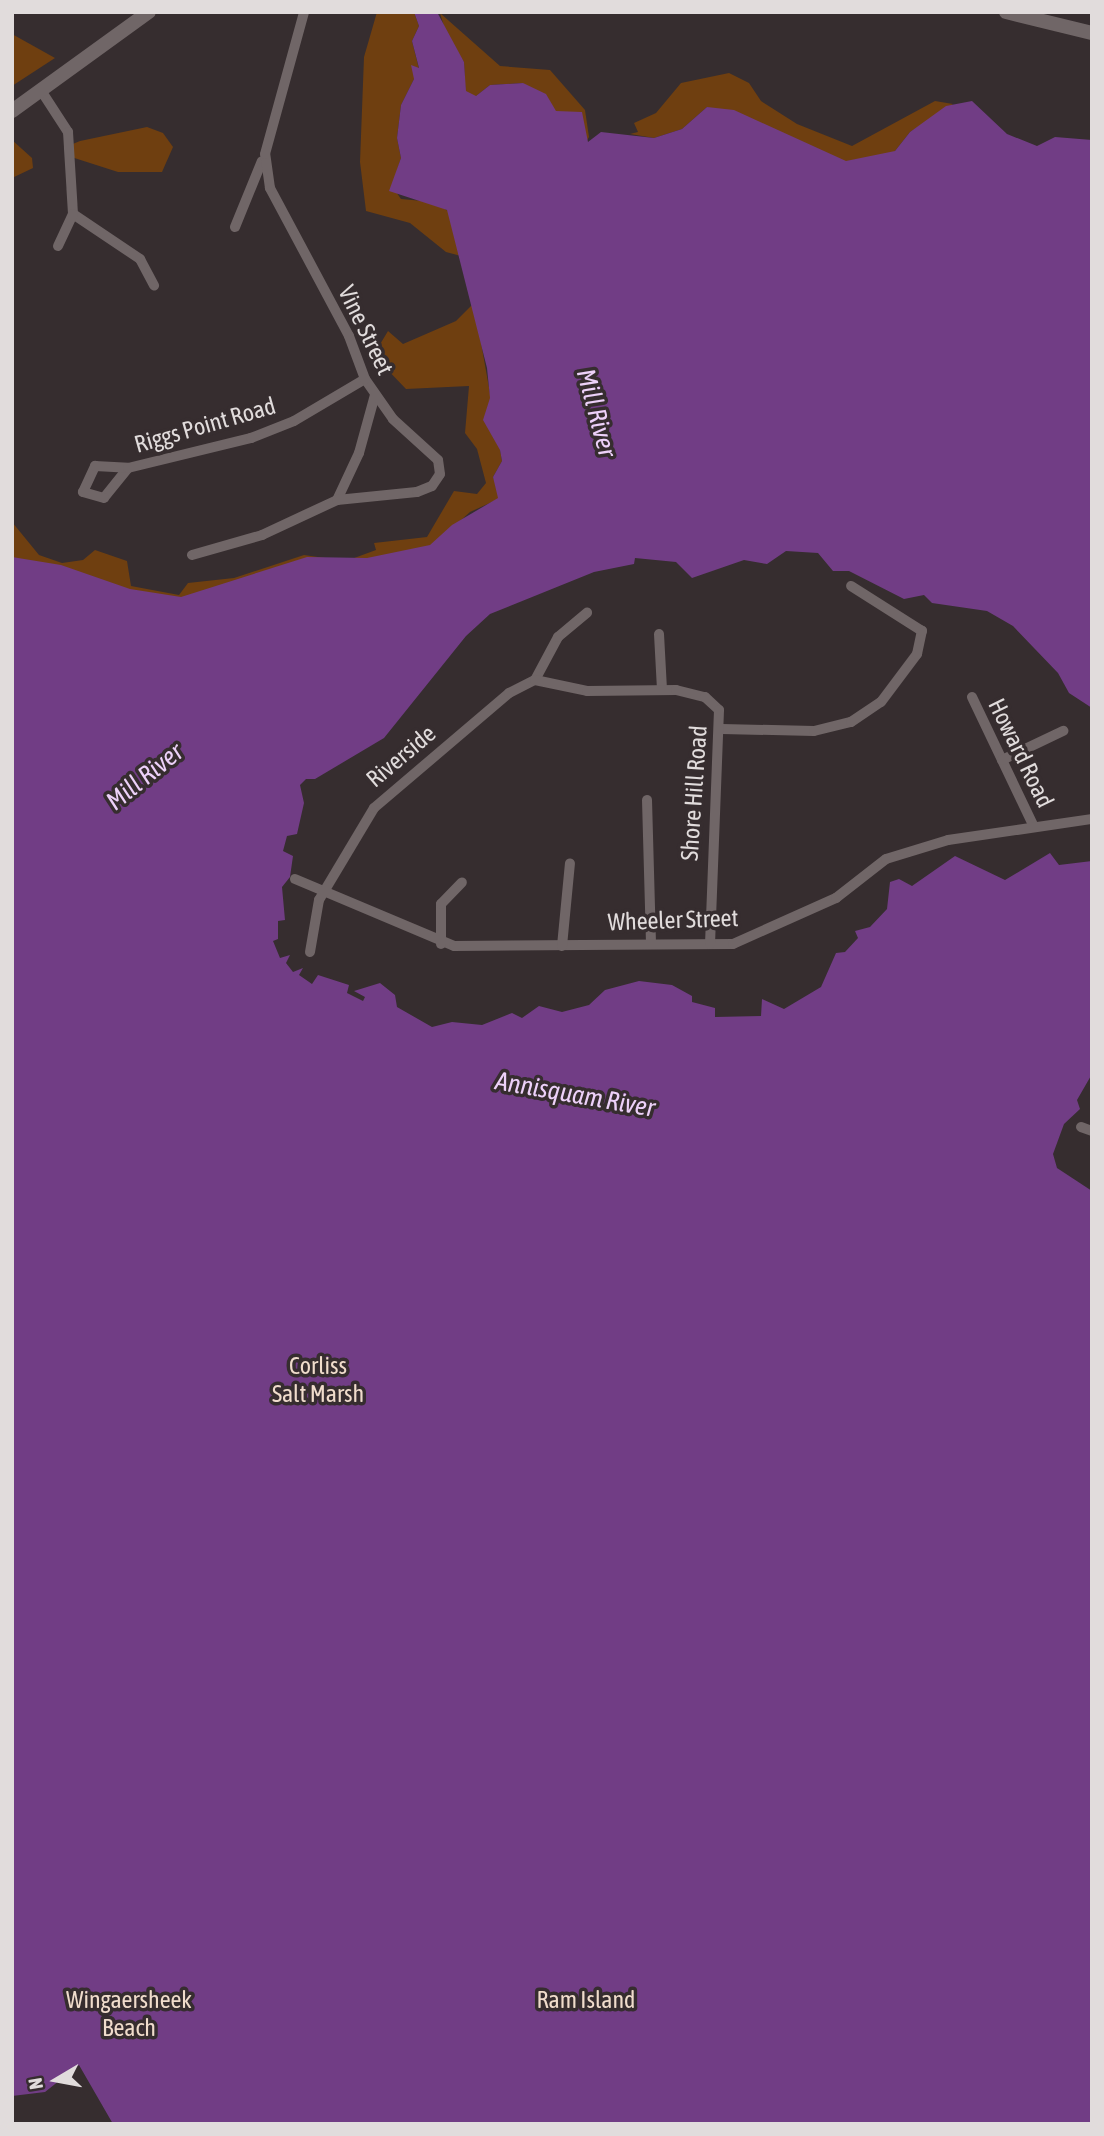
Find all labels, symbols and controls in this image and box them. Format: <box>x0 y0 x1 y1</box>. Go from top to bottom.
street label: Vine Street <box>332 281 400 379</box>
water label: Mill River <box>569 366 623 460</box>
street label: Riggs Point Road <box>131 391 279 459</box>
street label: Howard Road <box>982 694 1060 812</box>
street label: Riverside <box>361 719 441 793</box>
street label: Shore Hill Road <box>675 724 713 862</box>
water label: Mill River <box>100 737 190 817</box>
street label: Wheeler Street <box>607 903 739 937</box>
water label: Annisquam River <box>493 1066 657 1124</box>
park label: Corliss Salt Marsh <box>272 1352 364 1408</box>
park label: Wingaersheek Beach <box>66 1986 192 2042</box>
park label: Ram Island <box>537 1986 635 2014</box>
north arrow <box>21 2045 91 2115</box>
text: N <box>24 2076 47 2091</box>

